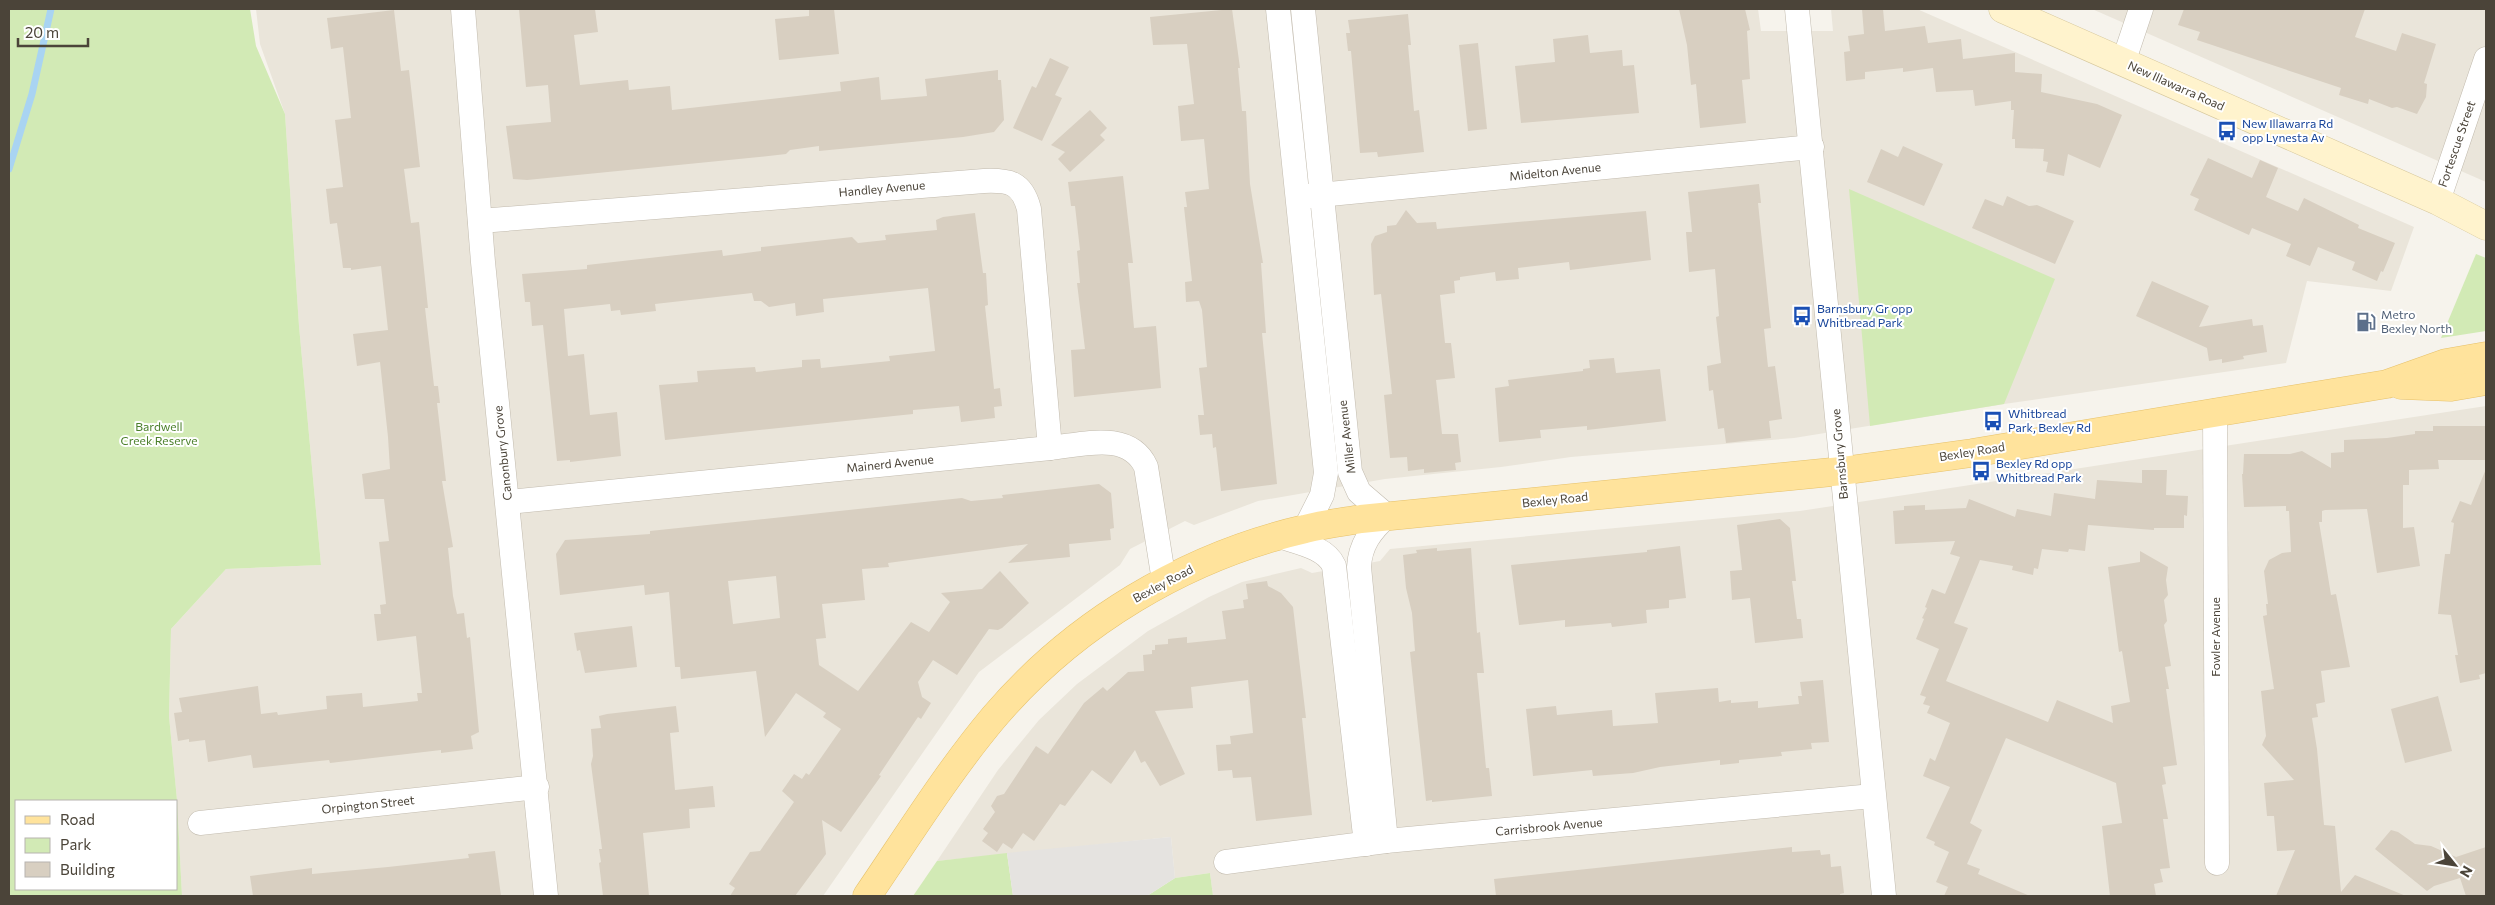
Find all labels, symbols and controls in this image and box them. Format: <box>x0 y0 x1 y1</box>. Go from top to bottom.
scale bar <box>18 15 88 47</box>
text: 20 m <box>25 23 59 41</box>
street label: New Illawarra Road <box>2126 57 2227 113</box>
street label: Fortescue Street <box>2435 99 2477 189</box>
place label: New Illawarra Rd opp Lynesta Av <box>2242 116 2333 144</box>
bus stop icon: New Illawarra Rd opp Lynesta Av <box>2216 120 2238 142</box>
street label: Midelton Avenue <box>1508 159 1601 183</box>
street label: Handley Avenue <box>838 177 926 199</box>
place label: Barnsbury Gr opp Whitbread Park <box>1817 301 1913 329</box>
bus stop icon: Barnsbury Gr opp Whitbread Park <box>1791 305 1813 327</box>
place label: Metro Bexley North <box>2381 307 2452 335</box>
fuel station icon: Metro Bexley North <box>2355 311 2377 333</box>
street label: Miller Avenue <box>1335 399 1357 475</box>
street label: Canonbury Grove <box>490 405 514 501</box>
place label: Whitbread Park, Bexley Rd <box>2008 406 2091 434</box>
street label: Barnsbury Grove <box>1828 408 1850 500</box>
bus stop icon: Whitbread Park, Bexley Rd <box>1982 410 2004 432</box>
park label: Bardwell Creek Reserve <box>120 419 198 447</box>
street label: Bexley Road <box>1938 439 2006 463</box>
street label: Mainerd Avenue <box>846 451 934 475</box>
place label: Bexley Rd opp Whitbread Park <box>1996 456 2082 484</box>
bus stop icon: Bexley Rd opp Whitbread Park <box>1970 460 1992 482</box>
street label: Bexley Road <box>1521 489 1589 509</box>
street label: Bexley Road <box>1130 561 1195 605</box>
street label: Fowler Avenue <box>2208 597 2222 677</box>
street label: Orpington Street <box>321 792 415 816</box>
legend <box>15 800 178 890</box>
text: Road <box>60 810 95 828</box>
street label: Carrisbrook Avenue <box>1495 814 1603 838</box>
text: Park <box>60 835 91 853</box>
north arrow <box>2430 840 2480 890</box>
text: Building <box>60 860 115 878</box>
text: N <box>2457 863 2477 881</box>

